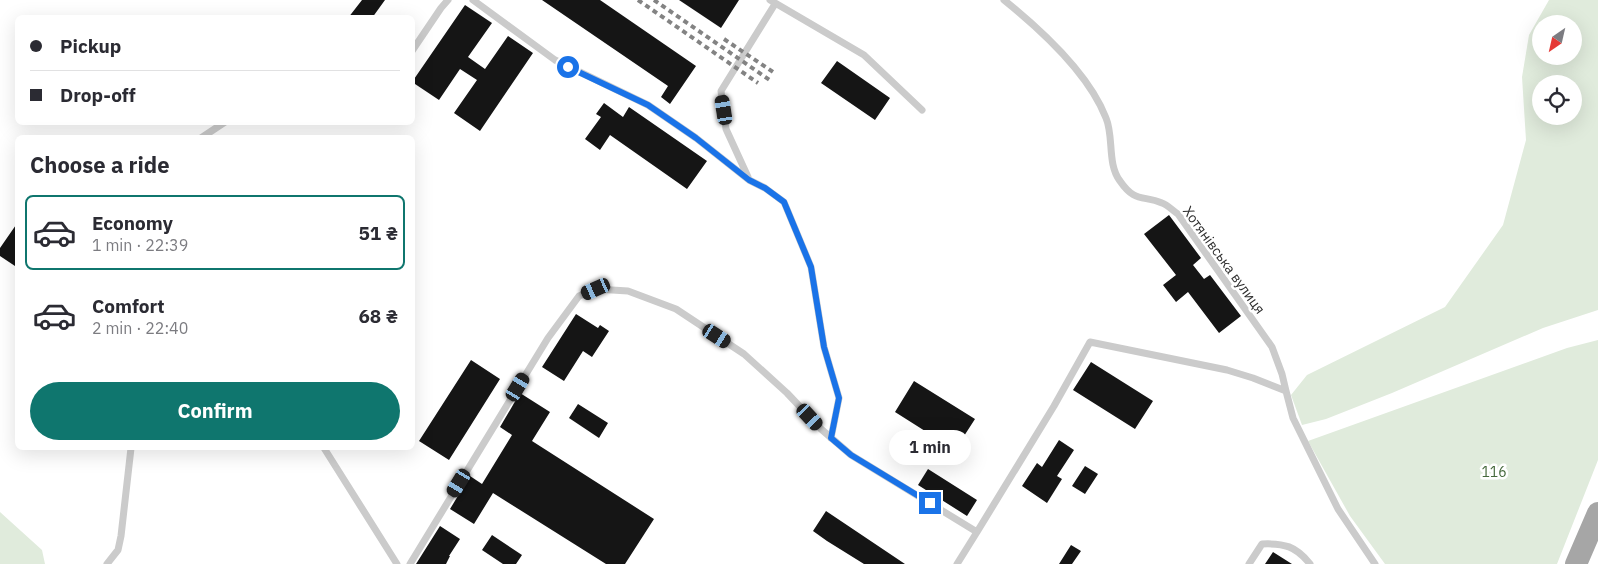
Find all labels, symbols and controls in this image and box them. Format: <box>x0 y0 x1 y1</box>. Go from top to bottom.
north arrow <box>1532 15 1582 65</box>
map controls <box>1532 15 1582 125</box>
text: Pickup <box>60 34 121 58</box>
route start <box>557 56 579 78</box>
button: locate <box>1532 75 1582 125</box>
text: Drop-off <box>60 83 136 107</box>
car <box>714 94 733 126</box>
text: Choose a ride <box>30 150 170 179</box>
street label: Хотянівська вулиця <box>1179 203 1269 317</box>
icon: car <box>32 210 77 255</box>
text: Economy <box>92 211 173 235</box>
text: 51 ₴ <box>358 221 398 245</box>
text: 1 min · 22:39 <box>92 235 188 255</box>
car <box>579 276 612 302</box>
icon: car <box>32 293 77 338</box>
text: Comfort <box>92 294 165 318</box>
text: 68 ₴ <box>358 304 398 328</box>
text: 2 min · 22:40 <box>92 318 188 338</box>
car <box>700 322 733 350</box>
car <box>503 370 532 404</box>
button: Confirm <box>30 382 400 440</box>
car <box>794 401 825 433</box>
callout: 1 min <box>889 430 971 466</box>
text: 1 min <box>909 437 951 457</box>
park label: 116 <box>1481 463 1507 481</box>
car <box>444 466 473 500</box>
route end <box>919 492 941 514</box>

